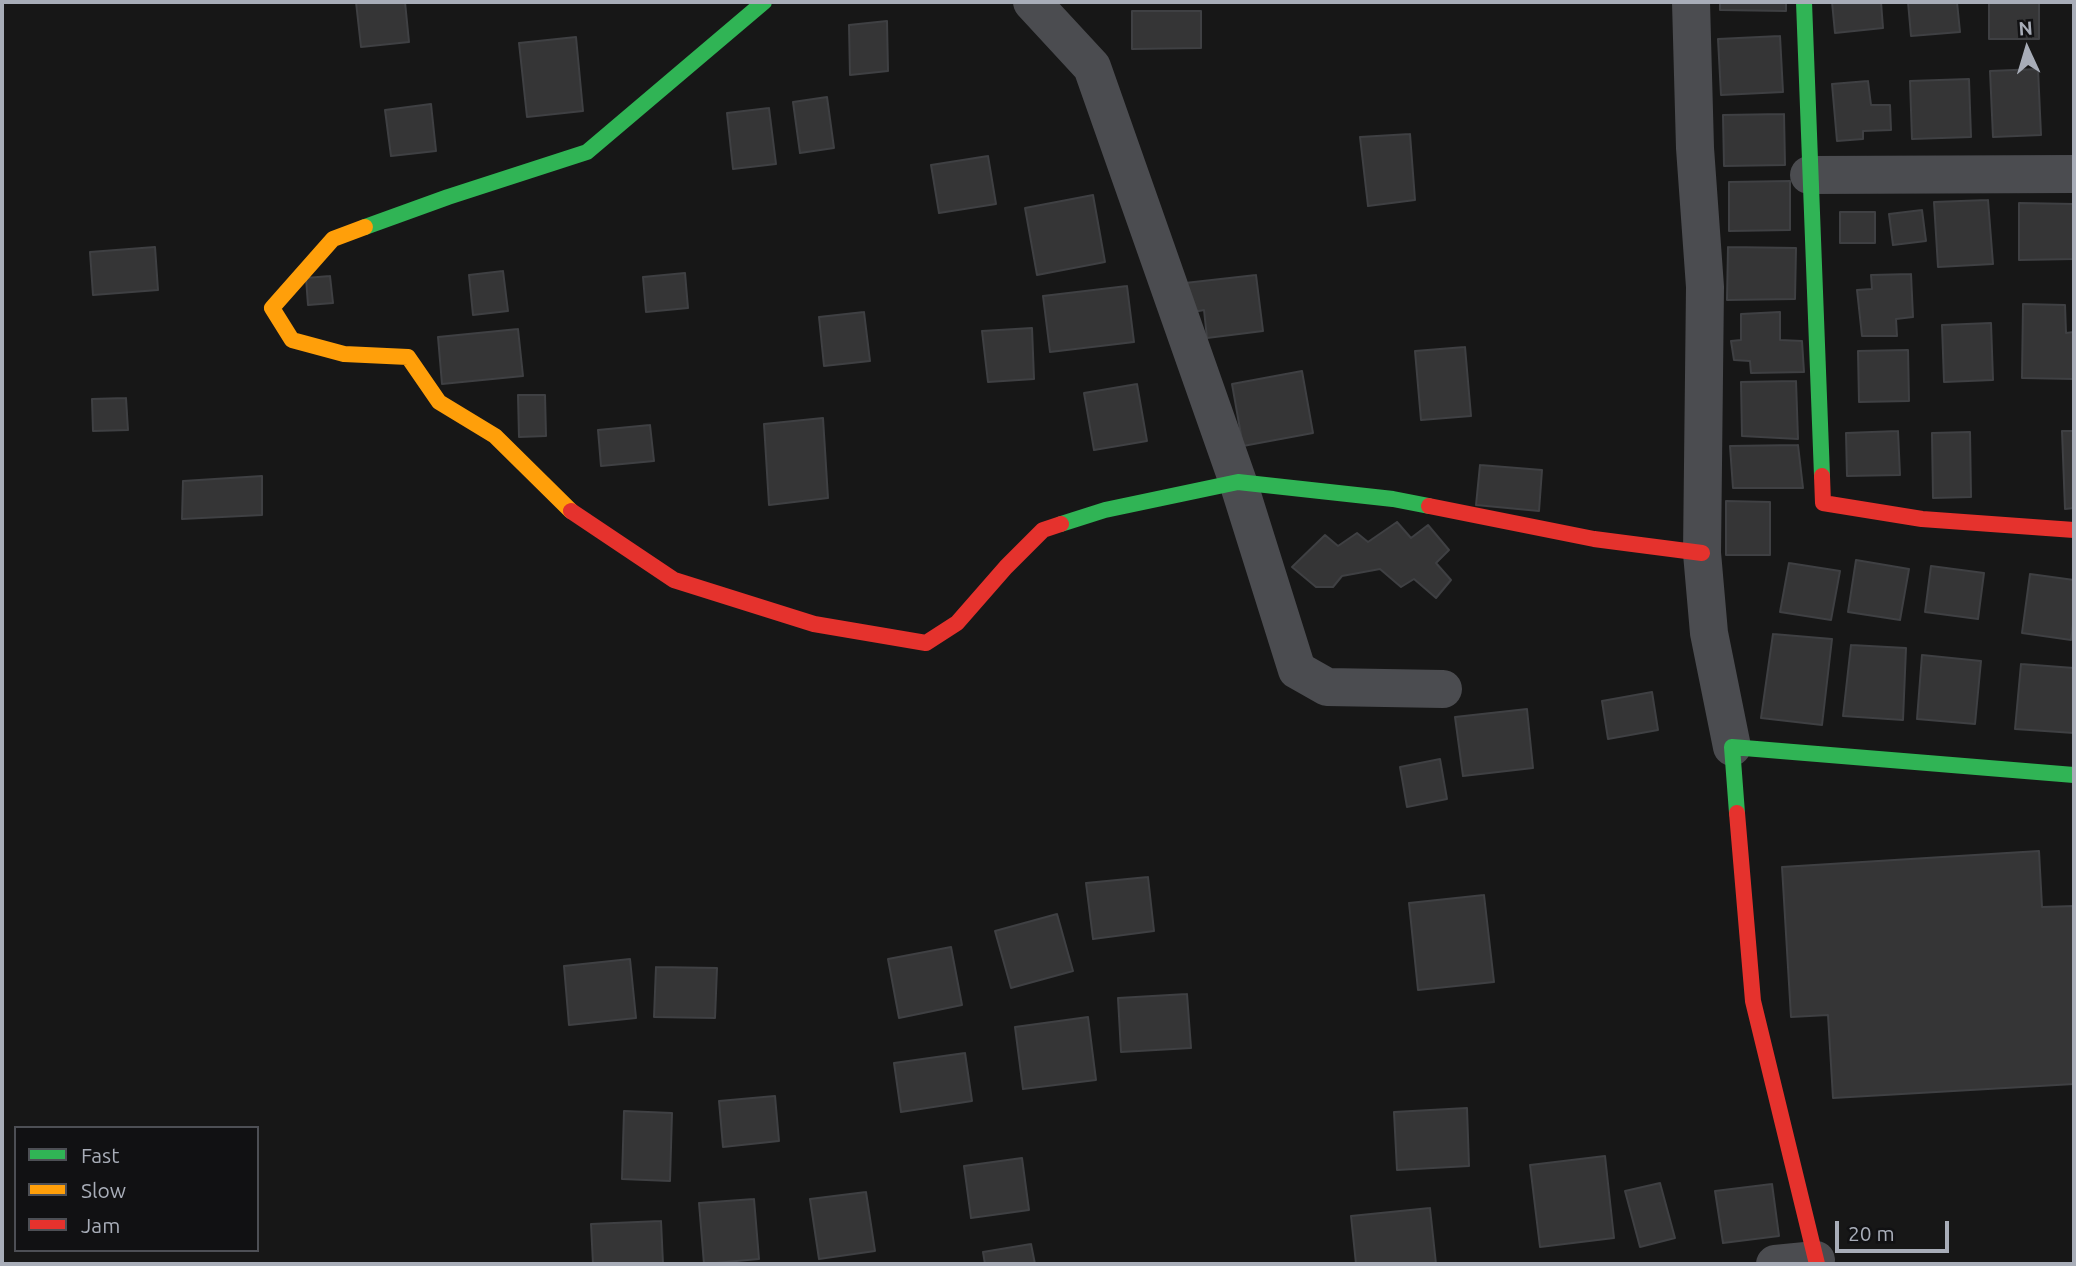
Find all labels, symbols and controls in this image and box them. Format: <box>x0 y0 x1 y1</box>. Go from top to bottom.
north arrow <box>1992 14 2062 84</box>
text: N <box>2018 17 2033 40</box>
legend <box>14 1126 259 1252</box>
text: Fast <box>81 1143 119 1167</box>
text: Slow <box>81 1178 126 1202</box>
scale bar <box>1838 1206 1952 1250</box>
text: Jam <box>81 1213 120 1237</box>
text: 20 m <box>1848 1221 1895 1245</box>

